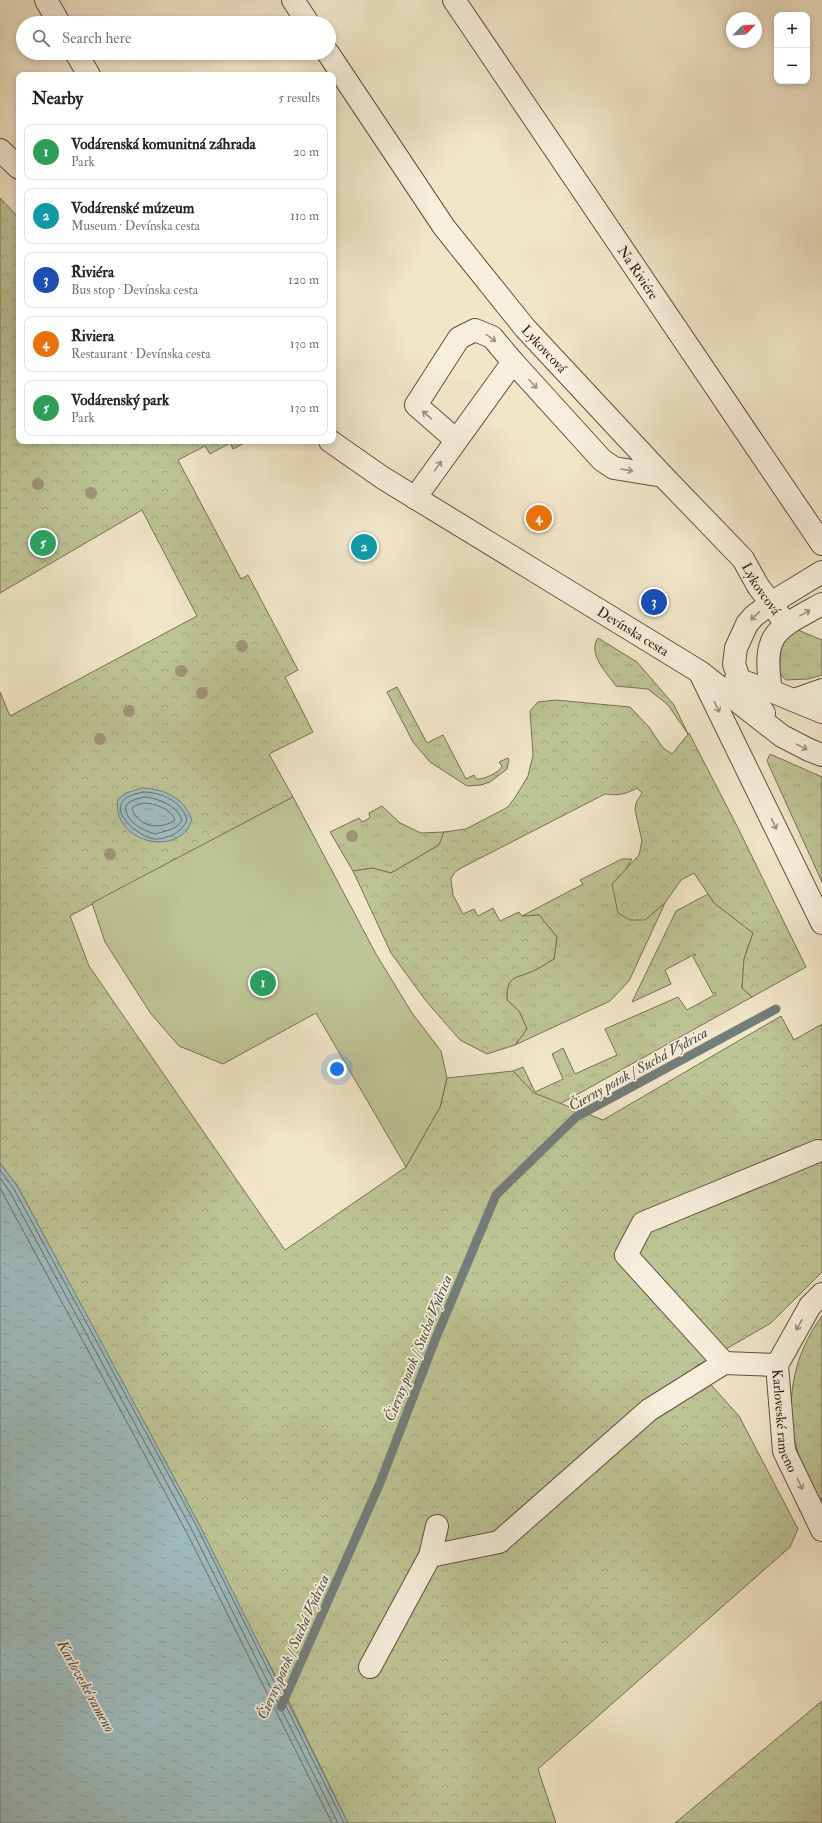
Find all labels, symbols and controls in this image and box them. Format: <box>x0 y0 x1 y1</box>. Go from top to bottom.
north arrow <box>726 12 762 48</box>
map controls <box>774 12 810 84</box>
button: + <box>774 12 810 48</box>
search box <box>16 16 336 60</box>
icon: search <box>30 27 52 49</box>
text: Search here <box>62 29 131 48</box>
button: − <box>774 48 810 84</box>
text: Nearby <box>32 88 83 109</box>
text: 5 results <box>278 90 320 106</box>
text: Vodárenská komunitná záhrada <box>71 135 256 154</box>
text: 1 <box>44 144 48 160</box>
text: 20 m <box>293 144 319 160</box>
text: Park <box>71 154 95 170</box>
text: Vodárenské múzeum <box>71 199 194 218</box>
text: 2 <box>43 208 49 224</box>
text: 110 m <box>290 208 319 224</box>
text: Museum · Devínska cesta <box>71 218 200 234</box>
street label: Na Riviére <box>614 243 662 303</box>
text: Riviéra <box>71 263 114 282</box>
text: 3 <box>44 272 49 288</box>
text: 120 m <box>288 272 319 288</box>
text: Bus stop · Devínska cesta <box>71 282 198 298</box>
street label: Lykovcová <box>518 322 571 377</box>
text: Riviera <box>71 327 114 346</box>
one-way arrow <box>485 334 496 342</box>
text: 4 <box>42 336 50 352</box>
text: 130 m <box>290 336 319 352</box>
text: Restaurant · Devínska cesta <box>71 346 211 362</box>
one-way arrow <box>529 379 538 389</box>
text: Vodárenský park <box>71 391 169 410</box>
text: 5 <box>43 400 49 416</box>
text: 130 m <box>290 400 319 416</box>
text: Park <box>71 410 95 426</box>
one-way arrow <box>422 410 432 419</box>
one-way arrow <box>433 461 442 472</box>
one-way arrow <box>620 466 633 474</box>
pin: 4 <box>526 503 552 533</box>
pin: 5 <box>30 528 56 558</box>
pin: 2 <box>351 532 377 562</box>
street label: Lykovcová <box>738 560 784 619</box>
pin: 3 <box>641 587 667 617</box>
street label: Devínska cesta <box>594 603 672 660</box>
one-way arrow <box>799 609 811 617</box>
one-way arrow <box>750 612 760 621</box>
one-way arrow <box>714 701 721 713</box>
one-way arrow <box>795 743 807 751</box>
one-way arrow <box>771 818 778 830</box>
pin: 1 <box>250 968 276 998</box>
water label: Čierny potok / Suchá Vydrica <box>565 1022 711 1116</box>
your location <box>327 1059 347 1079</box>
water label: Čierny potok / Suchá Vydrica <box>379 1272 457 1424</box>
one-way arrow <box>795 1319 802 1331</box>
street label: Karloveské rameno <box>768 1369 801 1475</box>
one-way arrow <box>797 1478 804 1490</box>
water label: Čierny potok / Suchá Vydrica <box>252 1571 334 1723</box>
water label: Karloveské rameno <box>52 1636 119 1736</box>

